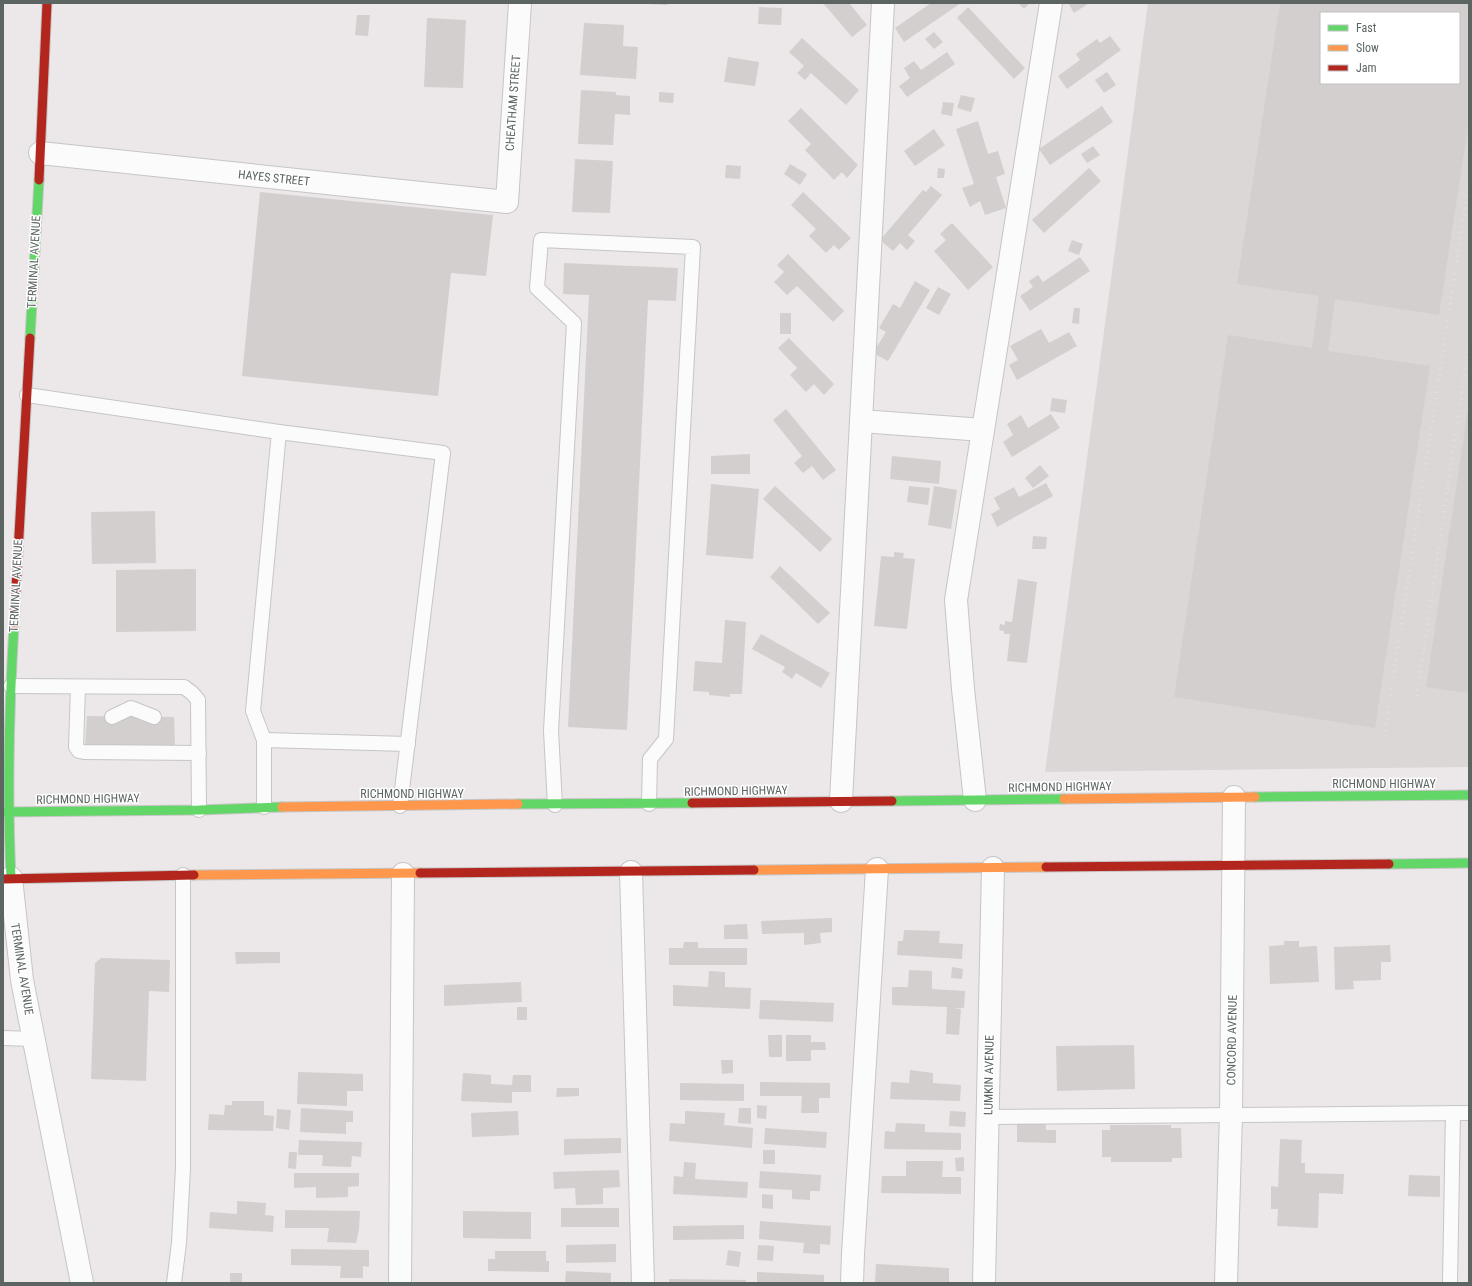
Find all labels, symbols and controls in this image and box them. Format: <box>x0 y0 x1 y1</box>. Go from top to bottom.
legend <box>1320 12 1460 84</box>
text: Fast <box>1356 21 1377 35</box>
text: Slow <box>1356 41 1379 55</box>
street label: CHEATHAM STREET <box>503 55 523 151</box>
text: Jam <box>1356 61 1377 75</box>
street label: HAYES STREET <box>237 167 311 189</box>
street label: TERMINAL AVENUE <box>25 215 43 309</box>
street label: TERMINAL AVENUE <box>7 539 25 633</box>
street label: RICHMOND HIGHWAY <box>1332 777 1436 791</box>
street label: RICHMOND HIGHWAY <box>1008 779 1113 795</box>
street label: RICHMOND HIGHWAY <box>684 783 789 799</box>
street label: RICHMOND HIGHWAY <box>360 787 464 801</box>
street label: RICHMOND HIGHWAY <box>36 791 141 807</box>
street label: TERMINAL AVENUE <box>8 922 36 1016</box>
street label: CONCORD AVENUE <box>1224 995 1240 1085</box>
street label: LUMKIN AVENUE <box>981 1035 997 1115</box>

